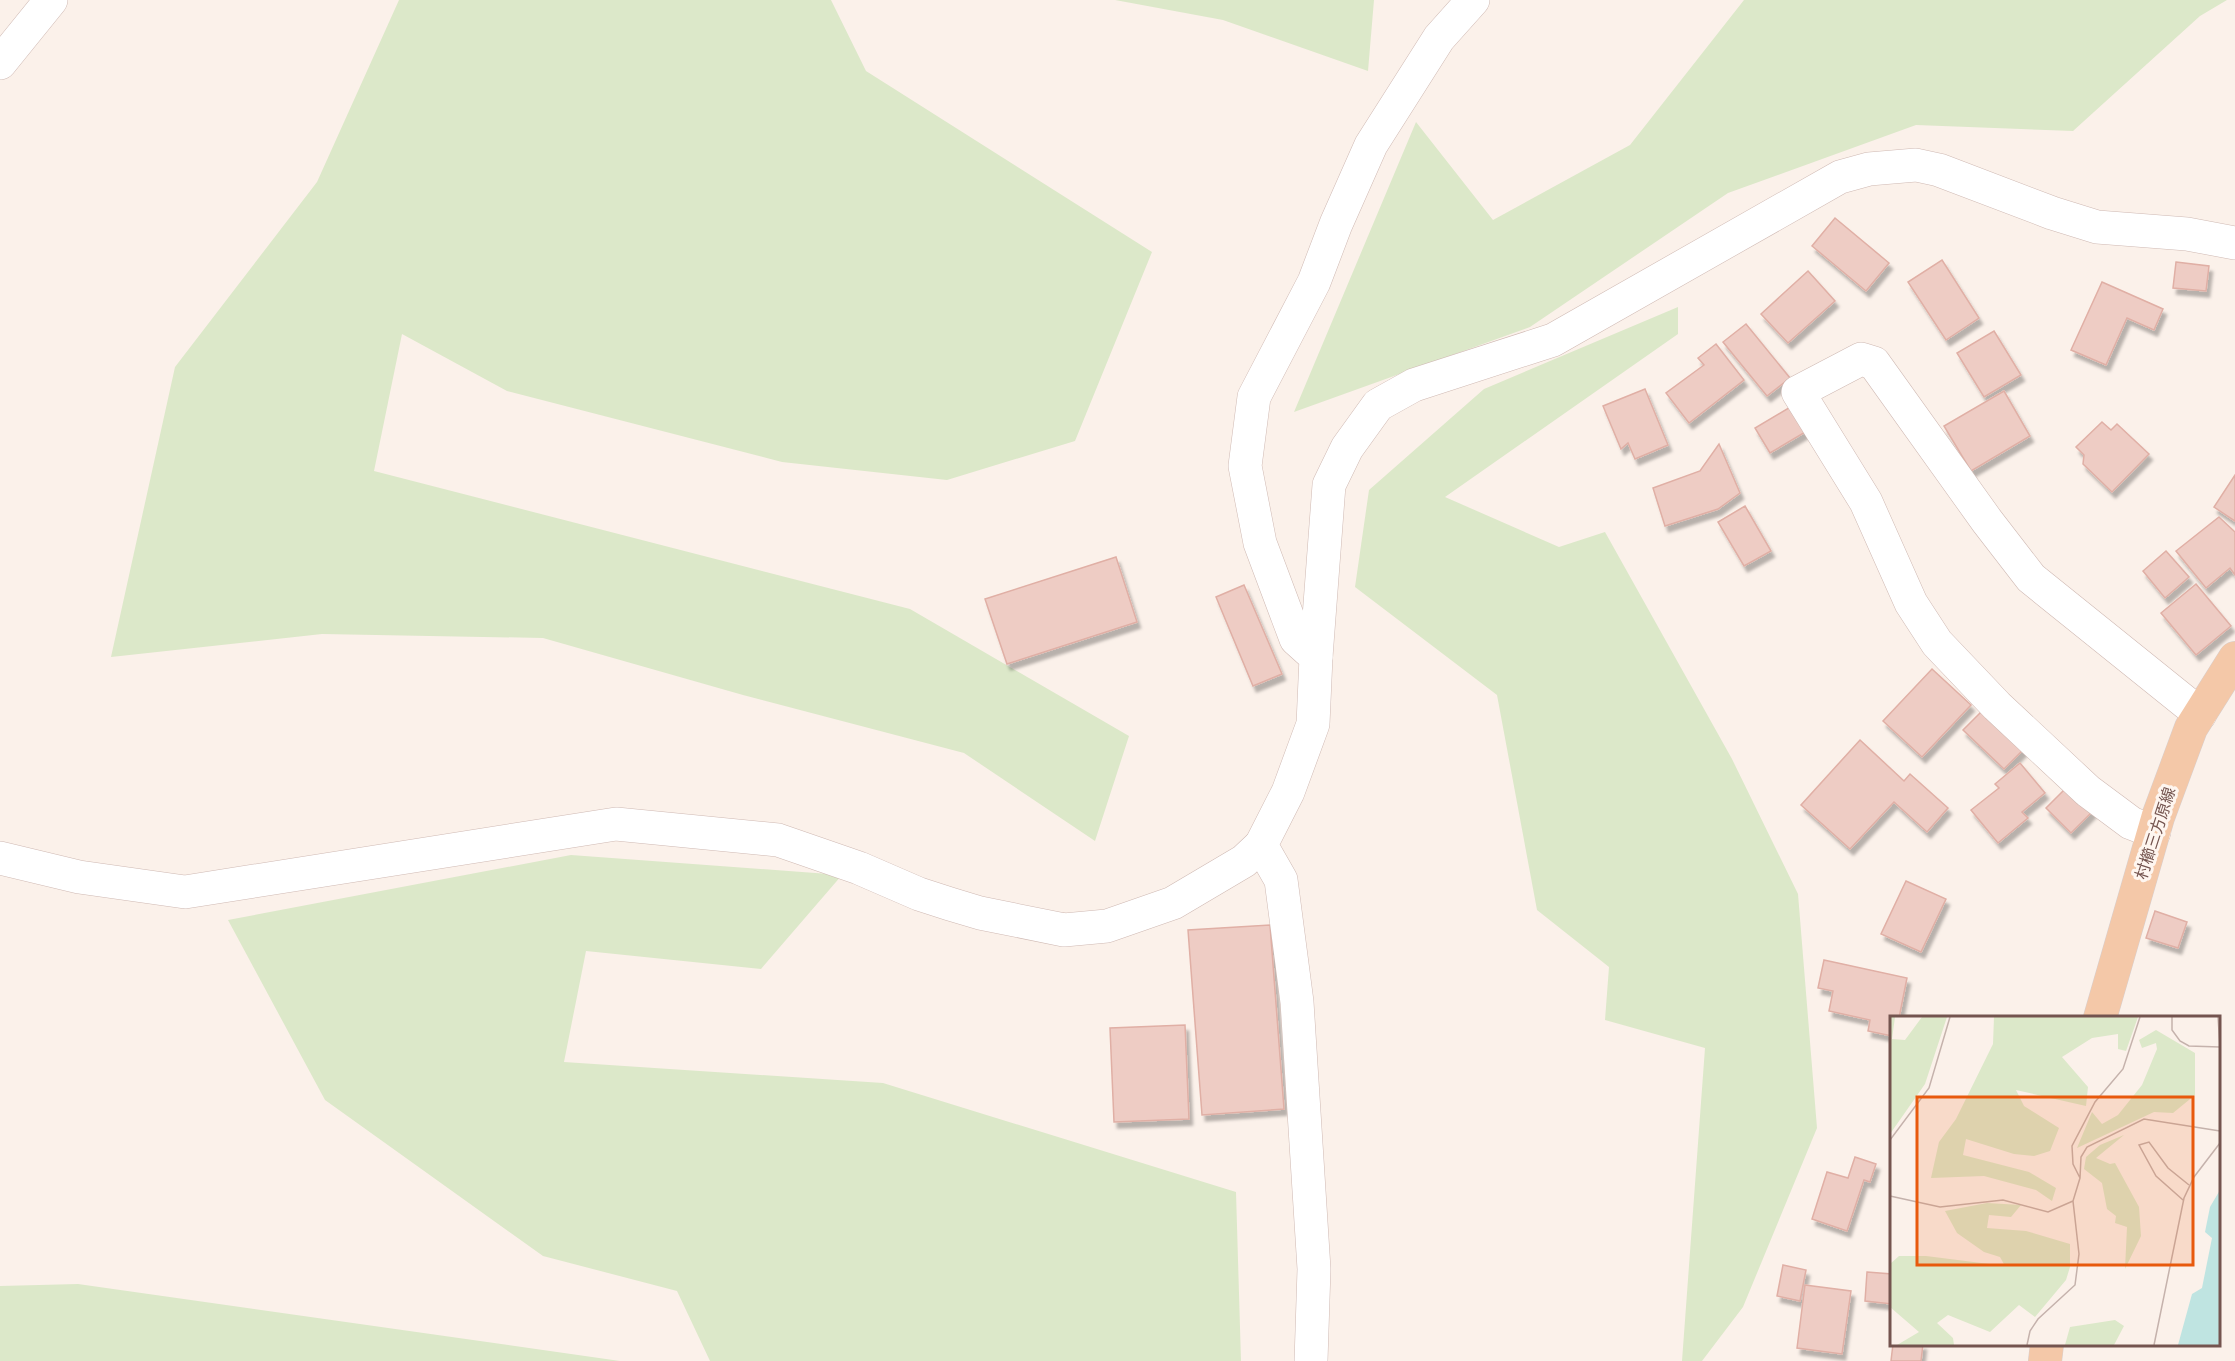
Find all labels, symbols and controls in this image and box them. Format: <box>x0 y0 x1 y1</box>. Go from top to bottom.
street label: 村櫛三方原線 <box>2131 784 2178 881</box>
inset map <box>1890 1016 2220 1346</box>

